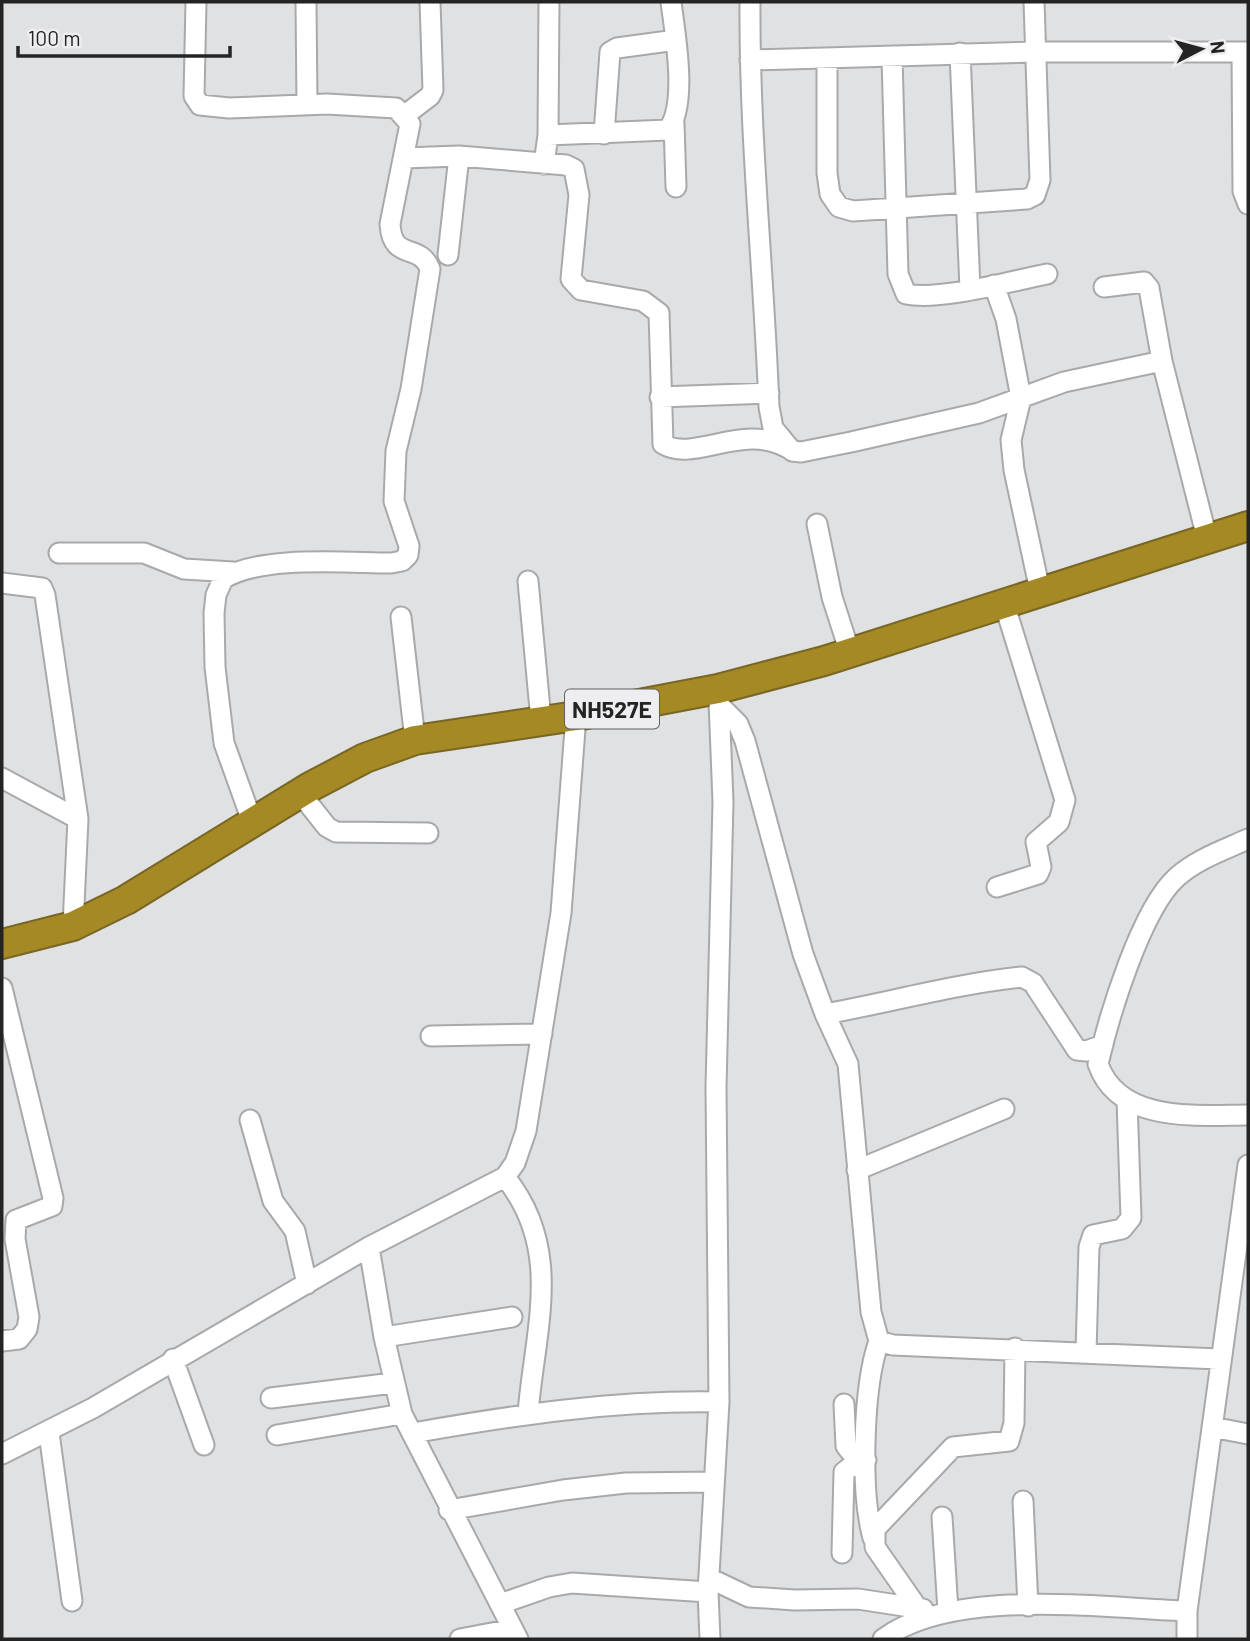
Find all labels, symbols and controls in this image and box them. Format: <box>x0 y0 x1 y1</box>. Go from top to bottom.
scale bar <box>18 14 229 58</box>
north arrow <box>1166 14 1236 84</box>
text: 100 m <box>28 25 81 50</box>
text: N <box>1206 40 1231 55</box>
road number: NH527E <box>565 690 659 729</box>

